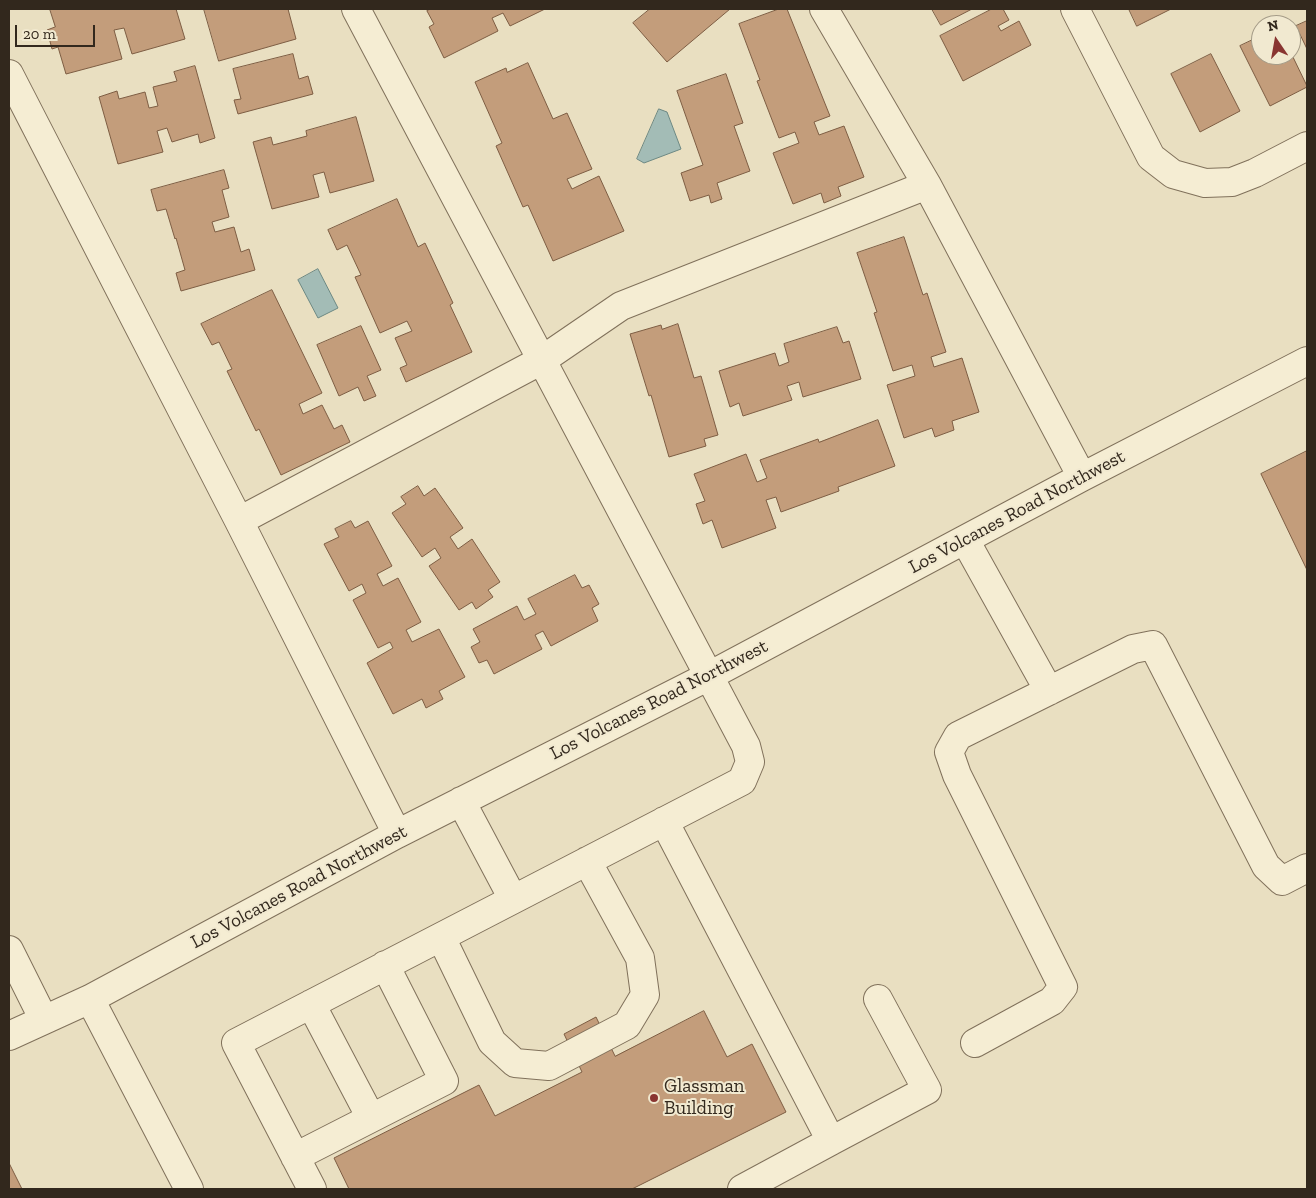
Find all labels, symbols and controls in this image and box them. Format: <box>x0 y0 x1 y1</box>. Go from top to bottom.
scale bar <box>18 15 98 47</box>
north arrow <box>1251 15 1301 65</box>
text: N <box>1266 16 1280 35</box>
text: 20 m <box>23 25 56 43</box>
street label: Los Volcanes Road Northwest <box>905 445 1129 579</box>
street label: Los Volcanes Road Northwest <box>546 635 772 765</box>
street label: Los Volcanes Road Northwest <box>187 820 411 954</box>
place label: Glassman Building <box>664 1076 744 1120</box>
marker: Glassman Building <box>648 1092 660 1104</box>

